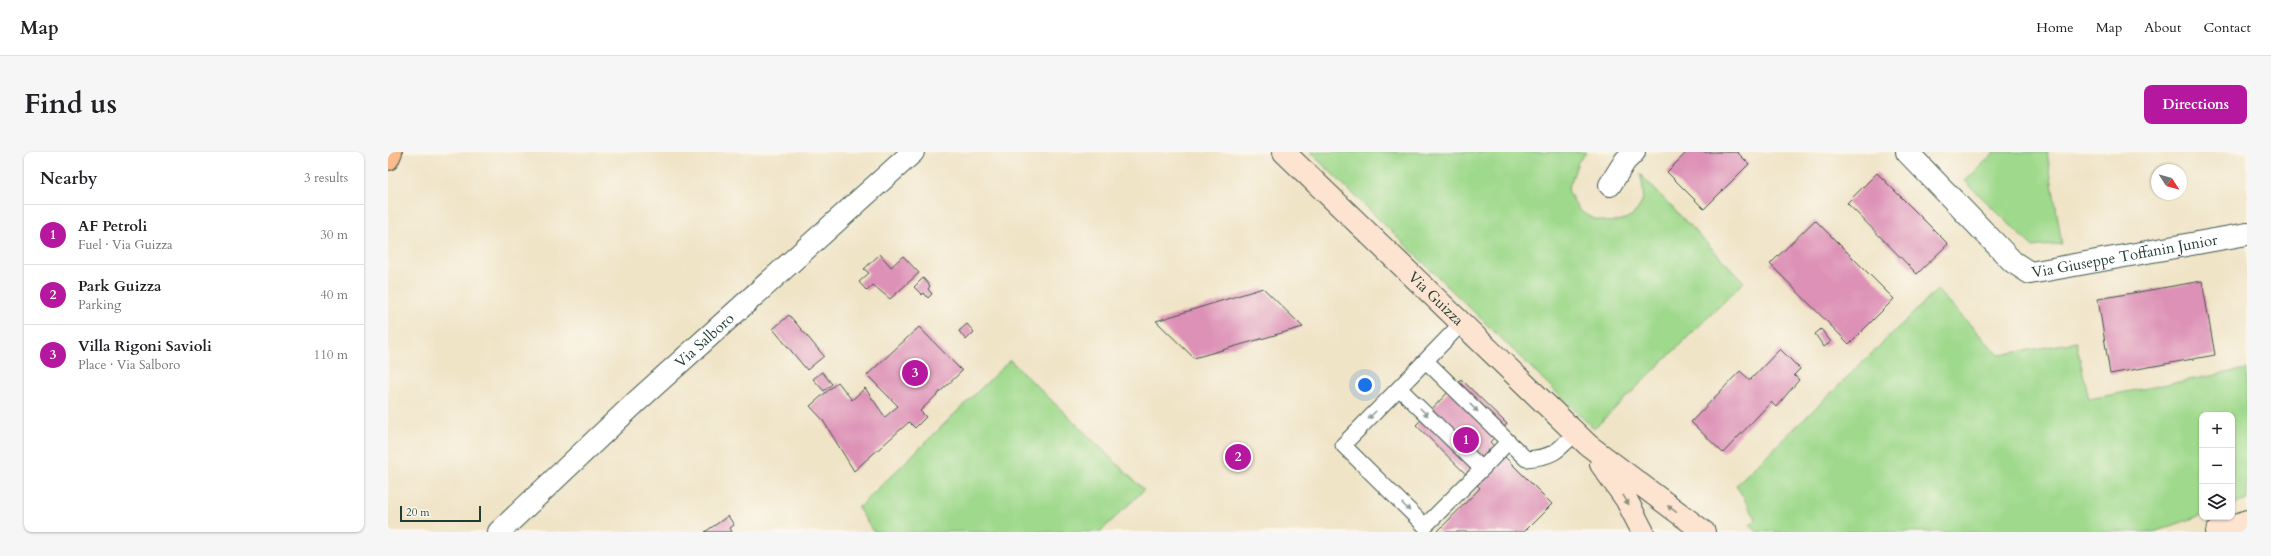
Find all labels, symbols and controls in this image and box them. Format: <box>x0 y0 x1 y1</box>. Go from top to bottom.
text: Map <box>20 15 59 41</box>
text: Home <box>2036 18 2074 37</box>
text: Map <box>2096 18 2122 37</box>
text: About <box>2144 18 2181 37</box>
text: Contact <box>2203 18 2251 37</box>
text: Find us <box>24 85 117 123</box>
button: Directions <box>2144 85 2247 124</box>
north arrow <box>2151 164 2187 200</box>
text: Nearby <box>40 167 97 190</box>
text: 3 results <box>304 169 348 187</box>
text: AF Petroli <box>78 216 147 236</box>
text: 1 <box>50 226 56 244</box>
text: 30 m <box>320 226 348 244</box>
street label: Via Giuseppe Toffanin Junior <box>2030 229 2219 283</box>
text: Fuel · Via Guizza <box>78 236 173 254</box>
street label: Via Guizza <box>1404 267 1468 330</box>
text: Park Guizza <box>78 276 162 296</box>
text: 2 <box>50 286 56 304</box>
text: 40 m <box>320 286 348 304</box>
text: Parking <box>78 296 121 314</box>
street label: Via Salboro <box>671 308 738 372</box>
text: Villa Rigoni Savioli <box>78 336 212 356</box>
text: 3 <box>50 346 56 364</box>
text: 110 m <box>314 346 348 364</box>
text: Place · Via Salboro <box>78 356 180 374</box>
pin: 3 <box>902 358 928 388</box>
your location <box>1355 375 1375 395</box>
one-way arrow <box>1469 403 1479 413</box>
one-way arrow <box>1419 407 1429 417</box>
one-way arrow <box>1367 410 1377 420</box>
map controls <box>2199 412 2235 520</box>
button: + <box>2199 412 2235 448</box>
pin: 1 <box>1453 425 1479 455</box>
pin: 2 <box>1225 442 1251 472</box>
button: − <box>2199 448 2235 484</box>
button: layers <box>2199 484 2235 520</box>
one-way arrow <box>1623 494 1630 506</box>
one-way arrow <box>1401 502 1411 512</box>
scale bar <box>400 504 481 523</box>
text: 20 m <box>406 505 430 520</box>
one-way arrow <box>1667 505 1678 513</box>

